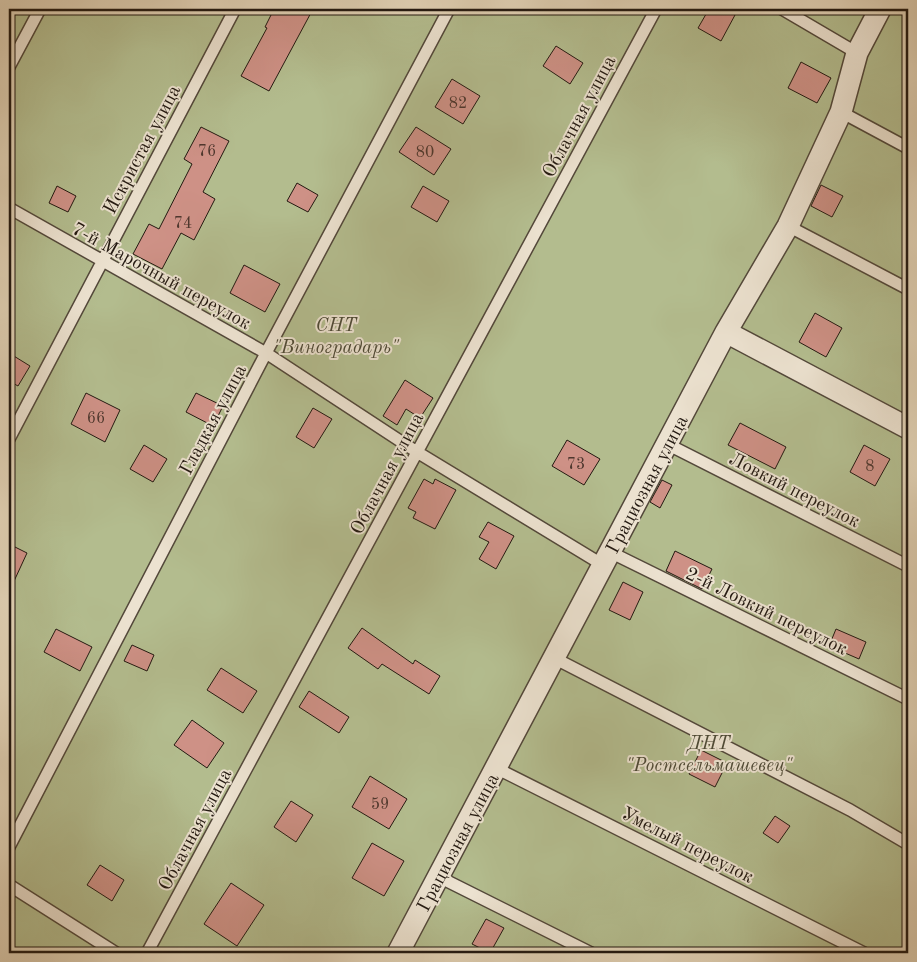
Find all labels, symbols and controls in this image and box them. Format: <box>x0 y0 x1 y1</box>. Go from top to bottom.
street label: Облачная улица <box>540 53 621 181</box>
street label: Искристая улица <box>101 82 185 218</box>
house number: 82 <box>449 96 467 112</box>
house number: 76 <box>198 144 216 160</box>
house number: 80 <box>416 145 434 161</box>
house number: 74 <box>174 216 192 232</box>
street label: 7-й Марочный переулок <box>68 220 254 335</box>
park label: СНТ "Виноградарь" <box>273 317 399 358</box>
street label: Гладкая улица <box>177 362 251 478</box>
street label: Облачная улица <box>348 410 429 538</box>
house number: 66 <box>87 411 105 427</box>
street label: Грациозная улица <box>604 412 693 557</box>
street label: Ловкий переулок <box>725 450 863 533</box>
house number: 73 <box>567 457 585 473</box>
house number: 8 <box>865 459 875 475</box>
street label: 2-й Ловкий переулок <box>682 565 850 660</box>
park label: ДНТ "Ростсельмашевец" <box>626 735 793 776</box>
street label: Облачная улица <box>156 766 237 894</box>
street label: Грациозная улица <box>415 770 504 915</box>
house number: 59 <box>371 797 389 813</box>
street label: Умелый переулок <box>618 805 756 888</box>

